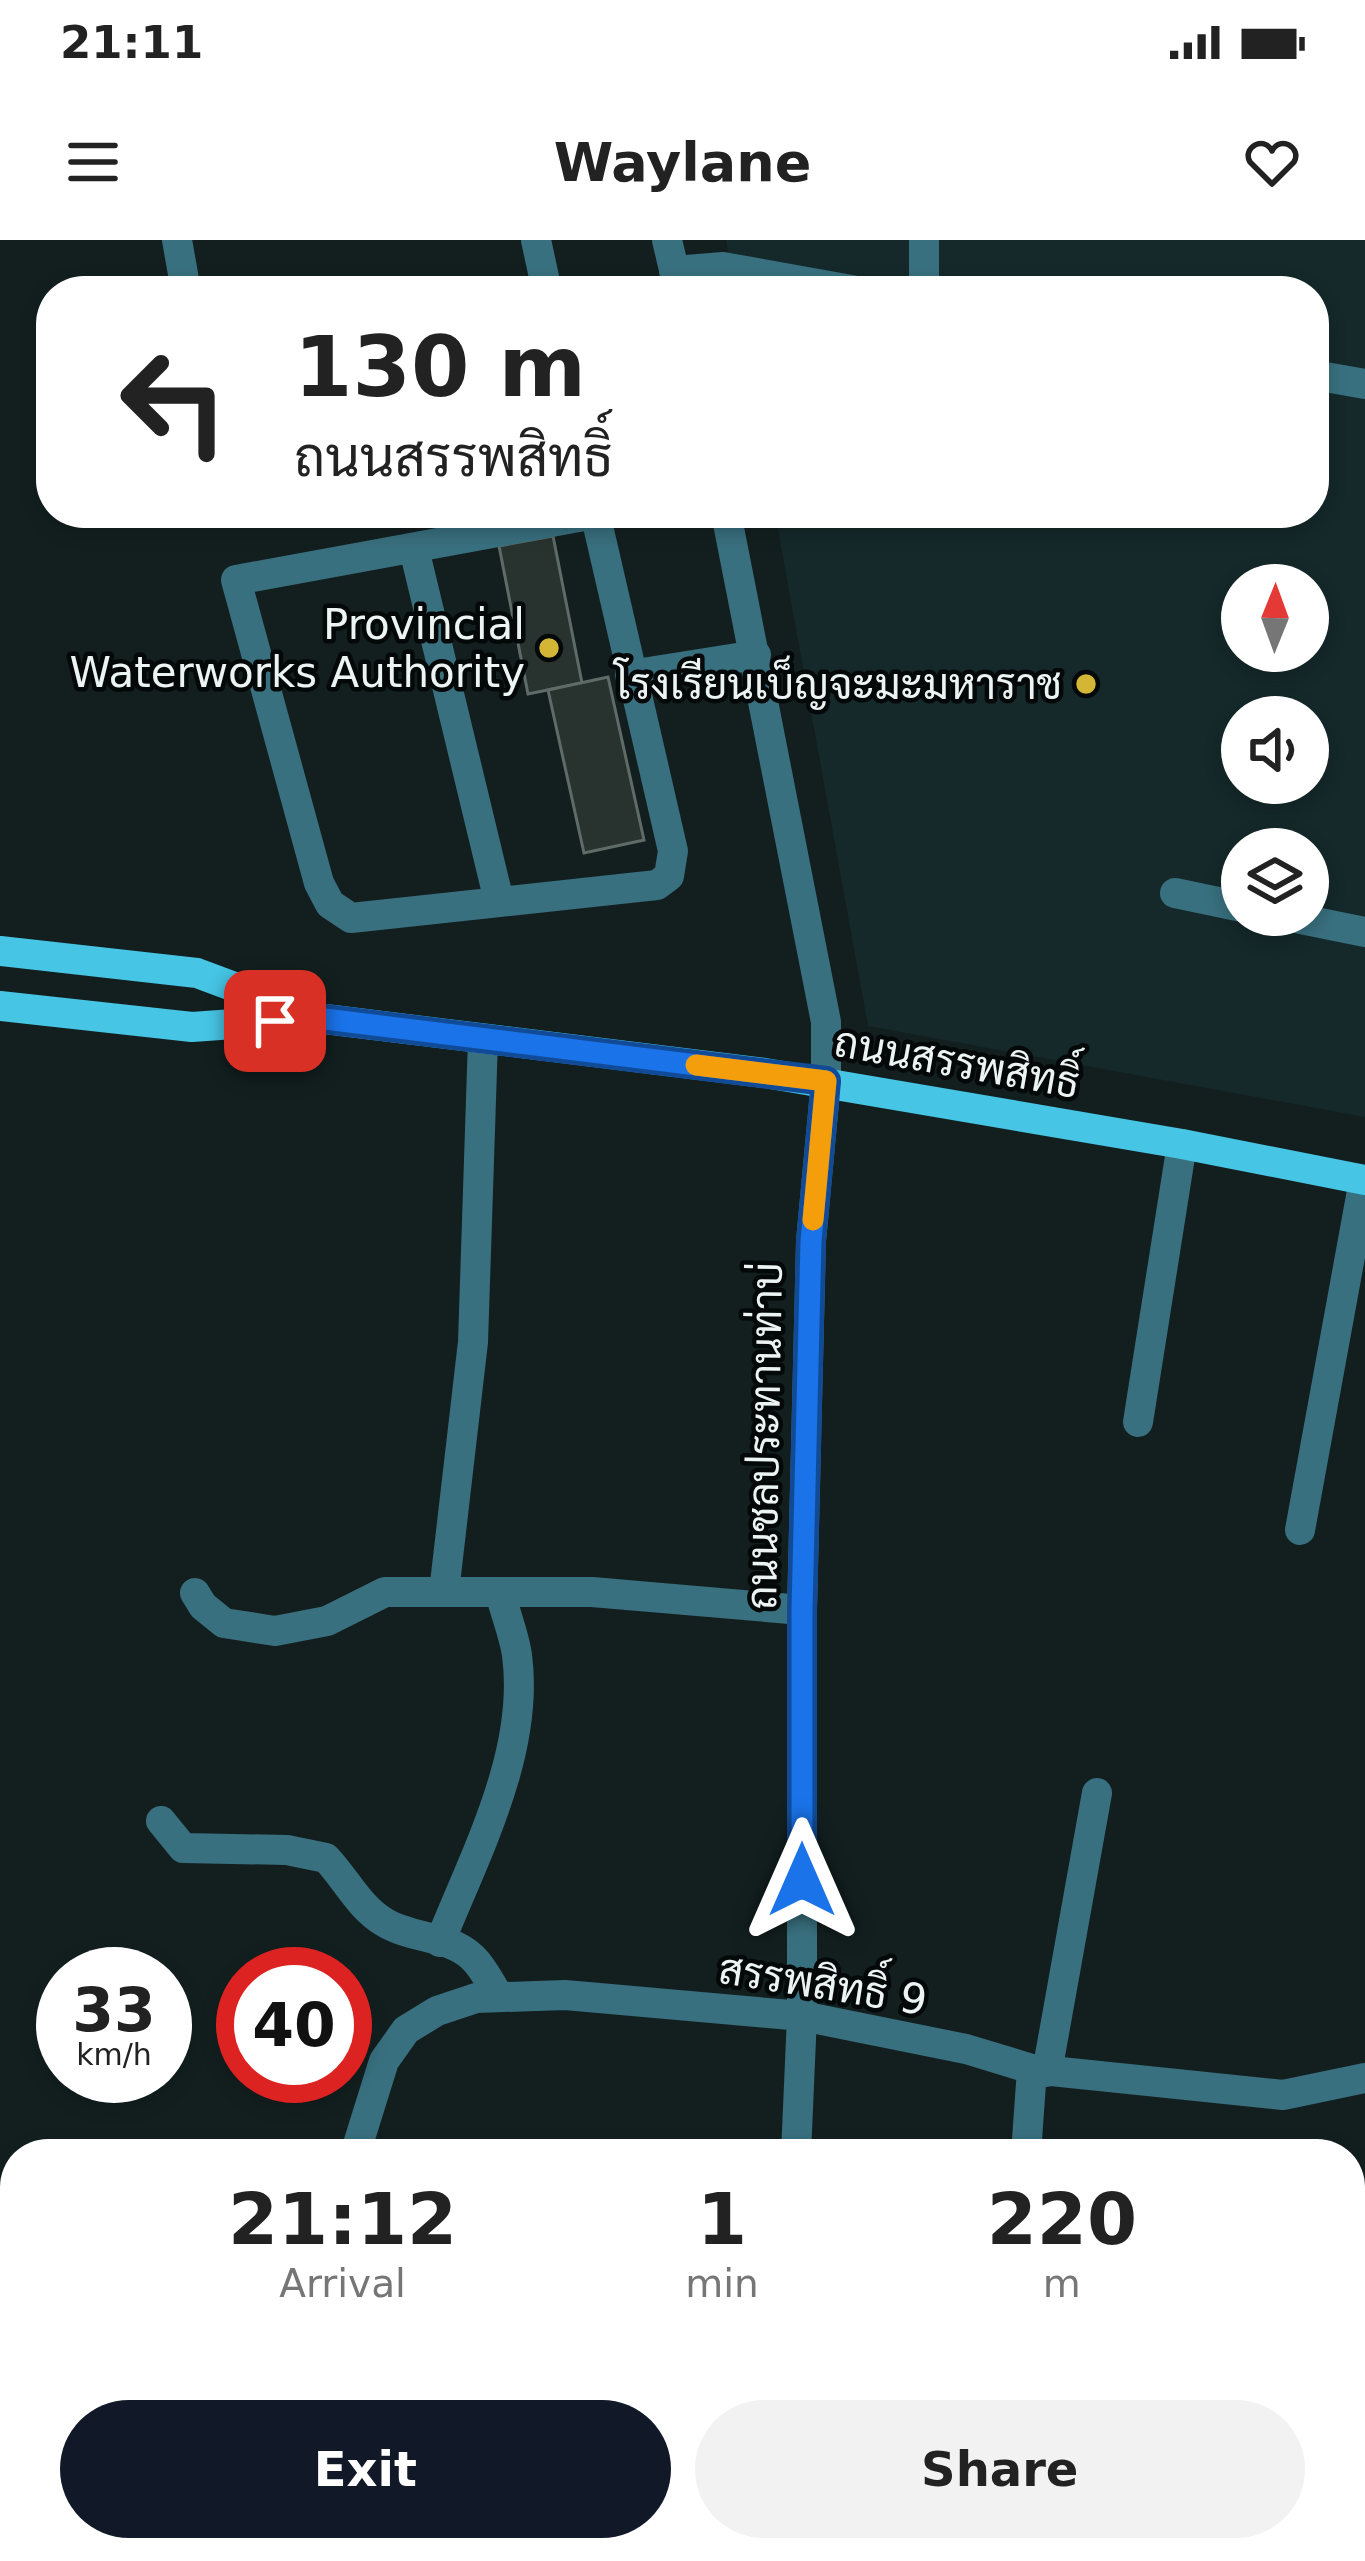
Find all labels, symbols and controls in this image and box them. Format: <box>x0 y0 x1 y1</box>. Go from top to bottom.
text: 21:11 <box>60 16 203 69</box>
icon: menu <box>60 129 126 195</box>
icon: heart <box>1239 129 1305 195</box>
text: Waylane <box>554 131 811 194</box>
text: 130 m <box>294 318 586 416</box>
icon: left <box>96 324 252 480</box>
text: ถนนสรรพสิทธิ์ <box>294 426 613 489</box>
north arrow <box>1221 564 1329 672</box>
map controls <box>1221 564 1329 936</box>
place label: Provincial Waterworks Authority <box>70 600 525 697</box>
marker: Provincial Waterworks Authority <box>536 635 562 661</box>
place label: โรงเรียนเบ็ญจะมะมหาราช <box>613 655 1062 710</box>
marker: โรงเรียนเบ็ญจะมะมหาราช <box>1073 671 1099 697</box>
button: sound <box>1221 696 1329 804</box>
button: layers <box>1221 828 1329 936</box>
pin <box>224 970 326 1072</box>
icon: arrive <box>242 988 308 1054</box>
street label: ถนนสรรพสิทธิ์ <box>831 1004 1085 1108</box>
street label: ถนนชลประทานท่าบ่ <box>737 1262 792 1610</box>
position arrow <box>739 1817 865 1943</box>
street label: สรรพสิทธิ์ 9 <box>715 1931 933 2025</box>
speed limit sign: 40 <box>216 1947 372 2103</box>
text: 33 <box>72 1975 156 2045</box>
text: km/h <box>76 2037 152 2072</box>
text: 21:12 <box>228 2177 457 2261</box>
text: 1 <box>697 2177 747 2261</box>
text: 220 <box>987 2177 1137 2261</box>
text: Arrival <box>279 2261 406 2306</box>
text: min <box>685 2261 759 2306</box>
text: m <box>1043 2261 1081 2306</box>
button: Exit <box>60 2400 671 2538</box>
button: Share <box>695 2400 1305 2538</box>

